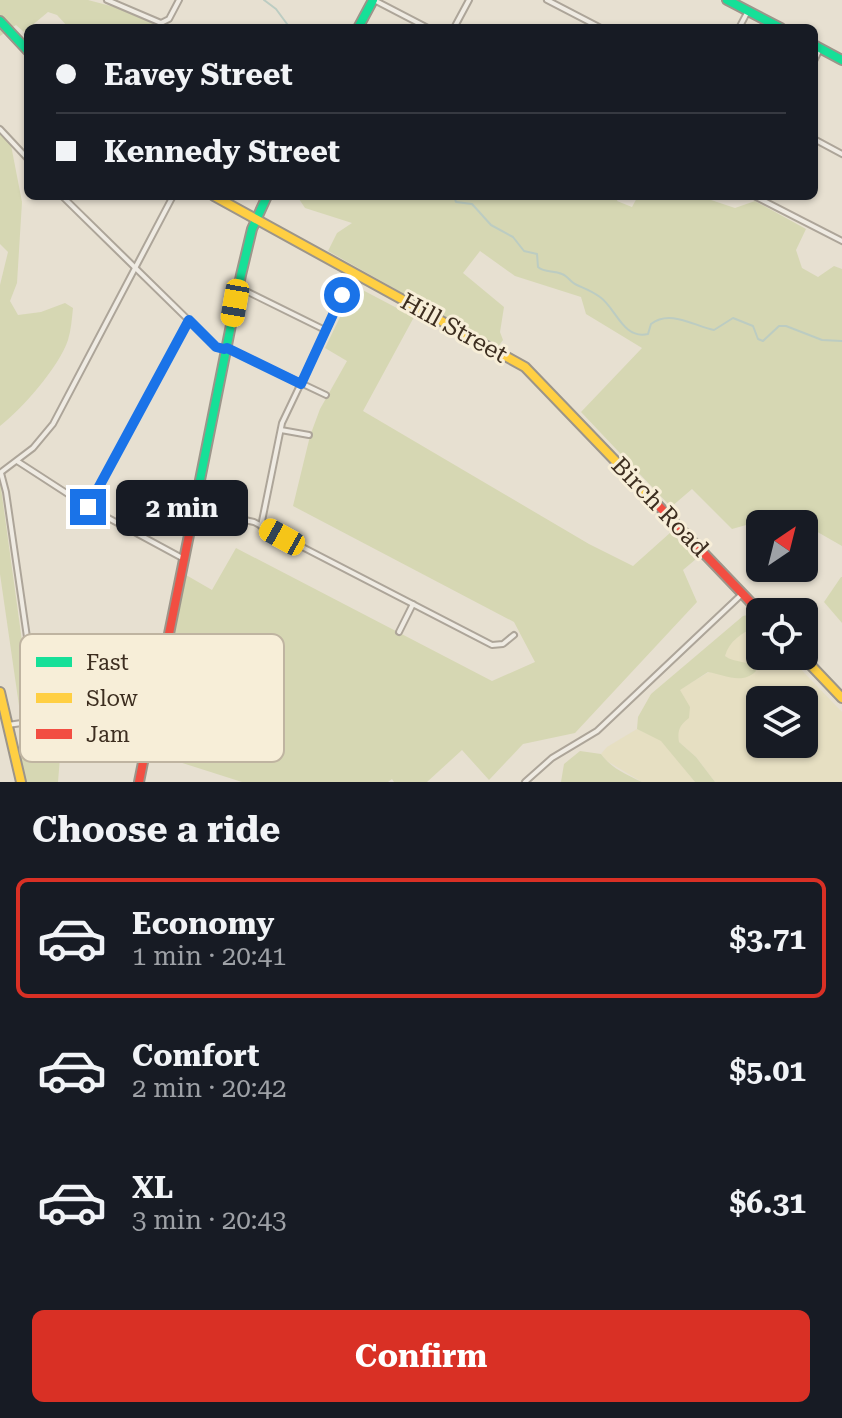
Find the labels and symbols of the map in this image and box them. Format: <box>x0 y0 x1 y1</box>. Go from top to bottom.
car <box>219 277 251 329</box>
route start <box>324 277 360 313</box>
street label: Hill Street <box>396 287 512 369</box>
street label: Birch Road <box>606 451 714 563</box>
callout: 2 min <box>116 479 248 535</box>
route end <box>70 489 106 525</box>
north arrow <box>746 510 818 582</box>
car <box>255 515 309 559</box>
legend <box>20 634 284 762</box>
text: Fast <box>86 650 129 675</box>
text: Slow <box>86 686 139 711</box>
text: Jam <box>86 722 130 747</box>

